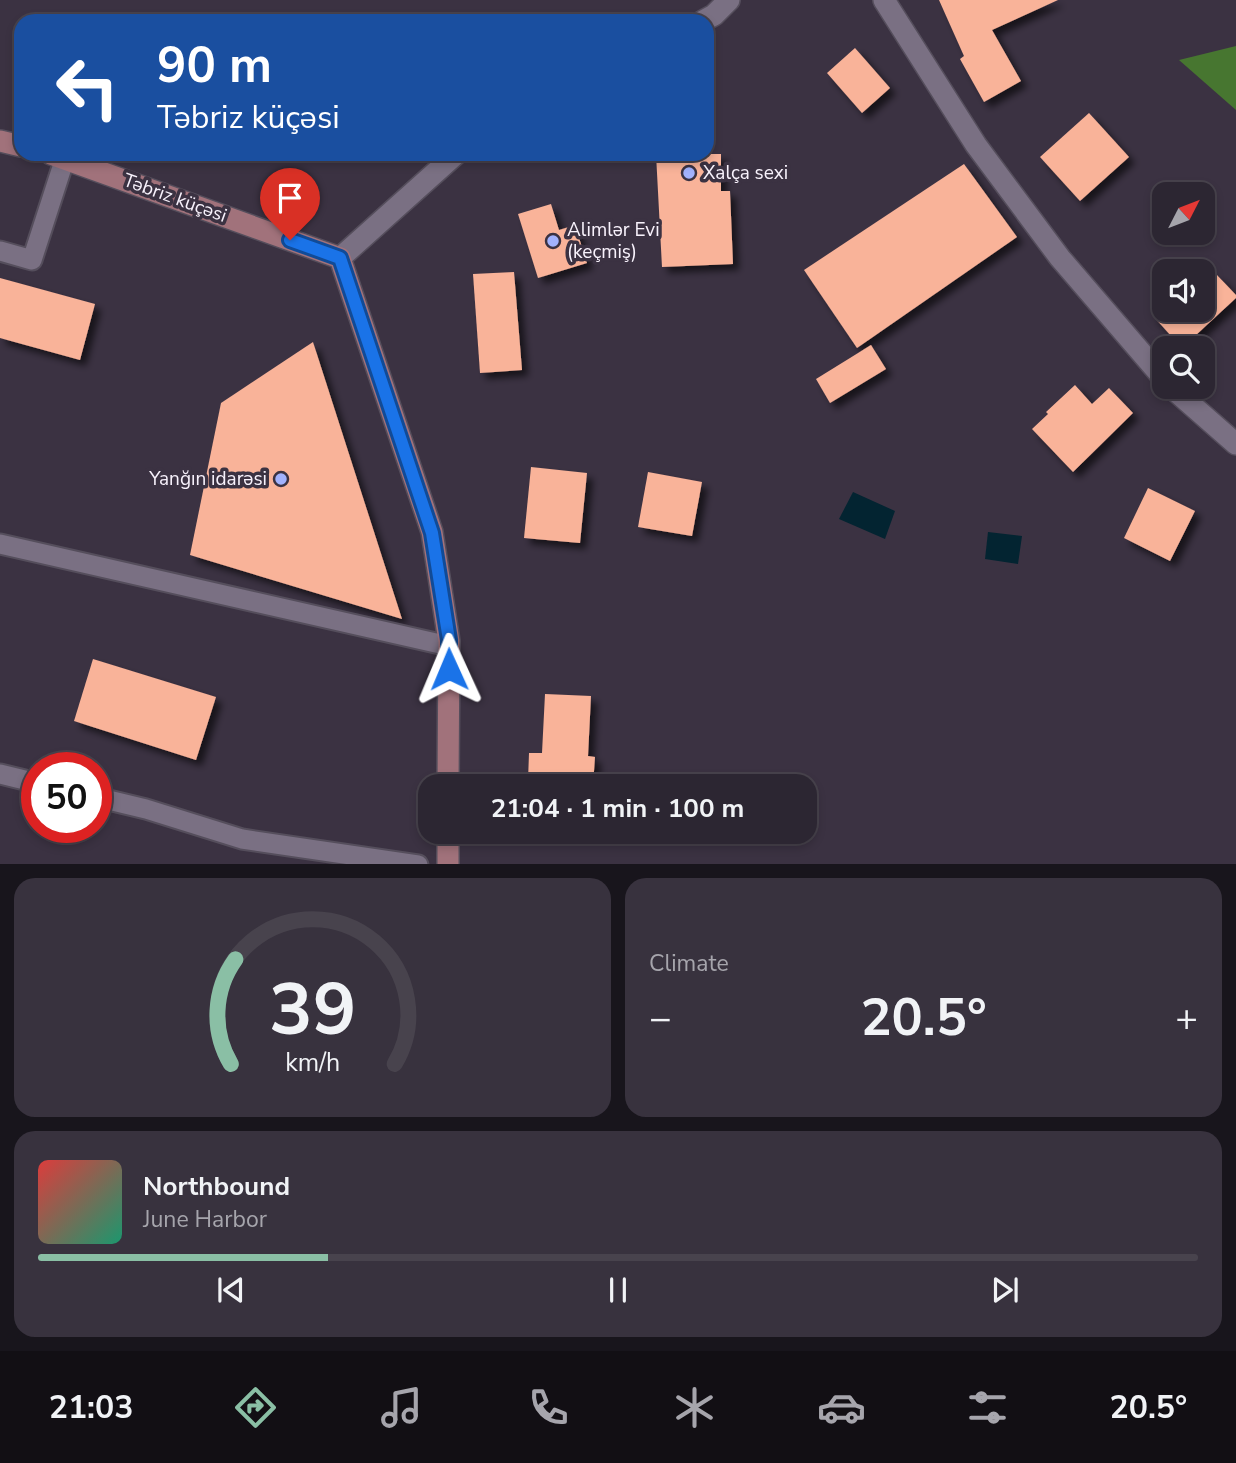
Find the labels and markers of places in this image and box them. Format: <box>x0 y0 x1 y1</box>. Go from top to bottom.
place label: Xalça sexi <box>703 160 788 186</box>
marker: Xalça sexi <box>681 165 697 181</box>
pin <box>260 168 320 240</box>
place label: Alimlər Evi (keçmiş) <box>567 217 660 265</box>
marker: Alimlər Evi (keçmiş) <box>545 233 561 249</box>
place label: Yanğın idarəsi <box>148 466 267 492</box>
marker: Yanğın idarəsi <box>273 471 289 487</box>

